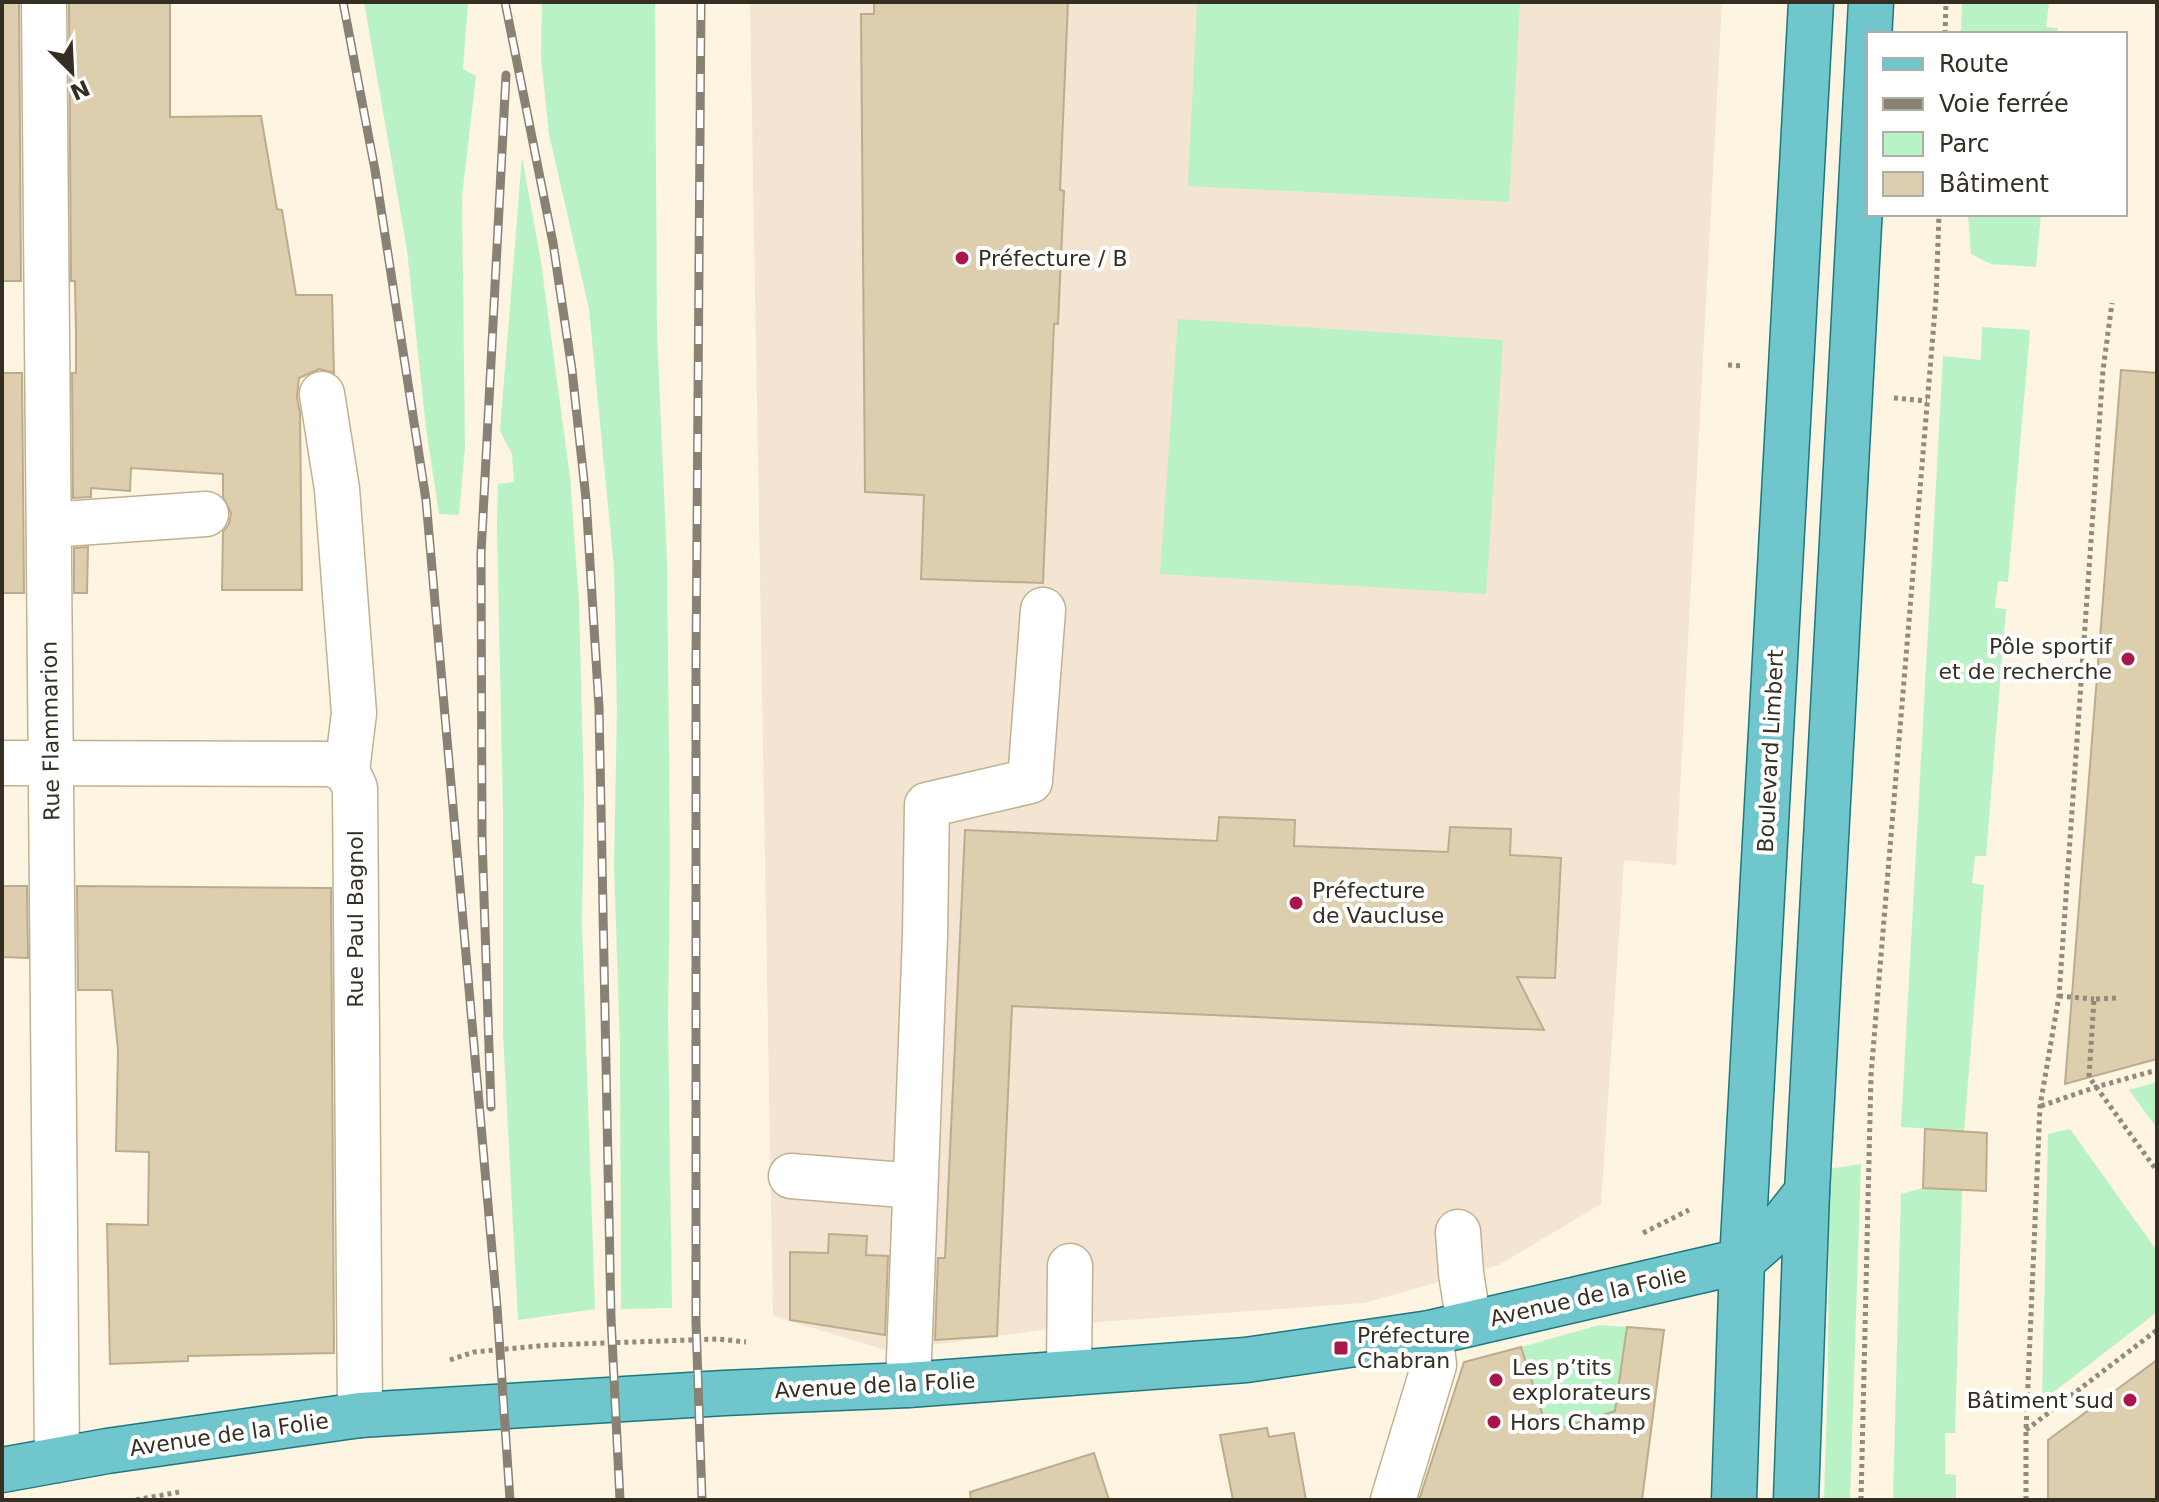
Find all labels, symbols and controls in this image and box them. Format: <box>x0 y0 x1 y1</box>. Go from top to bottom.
north arrow <box>32 32 112 112</box>
legend <box>1867 32 2127 216</box>
text: Route <box>1939 50 2009 78</box>
text: N <box>66 75 93 105</box>
text: Voie ferrée <box>1939 90 2069 118</box>
text: Parc <box>1939 130 1990 158</box>
text: Bâtiment <box>1939 170 2049 198</box>
place label: Préfecture / B <box>978 246 1128 271</box>
marker: Préfecture / B <box>953 249 971 267</box>
place label: Pôle sportif et de recherche <box>1939 634 2113 684</box>
street label: Rue Flammarion <box>36 641 65 821</box>
street label: Boulevard Limbert <box>1753 649 1788 853</box>
marker: Pôle sportif et de recherche <box>2119 650 2137 668</box>
street label: Rue Paul Bagnol <box>343 830 368 1008</box>
place label: Préfecture de Vaucluse <box>1312 878 1444 928</box>
marker: Préfecture de Vaucluse <box>1287 894 1305 912</box>
street label: Avenue de la Folie <box>1487 1262 1689 1331</box>
place label: Préfecture Chabran <box>1357 1323 1470 1373</box>
marker: Préfecture Chabran <box>1332 1339 1350 1357</box>
place label: Les p’tits explorateurs <box>1512 1355 1651 1405</box>
street label: Avenue de la Folie <box>774 1368 976 1403</box>
marker: Les p’tits explorateurs <box>1487 1371 1505 1389</box>
place label: Bâtiment sud <box>1967 1388 2114 1413</box>
marker: Bâtiment sud <box>2121 1391 2139 1409</box>
street label: Avenue de la Folie <box>128 1408 330 1461</box>
place label: Hors Champ <box>1510 1410 1646 1435</box>
marker: Hors Champ <box>1485 1413 1503 1431</box>

